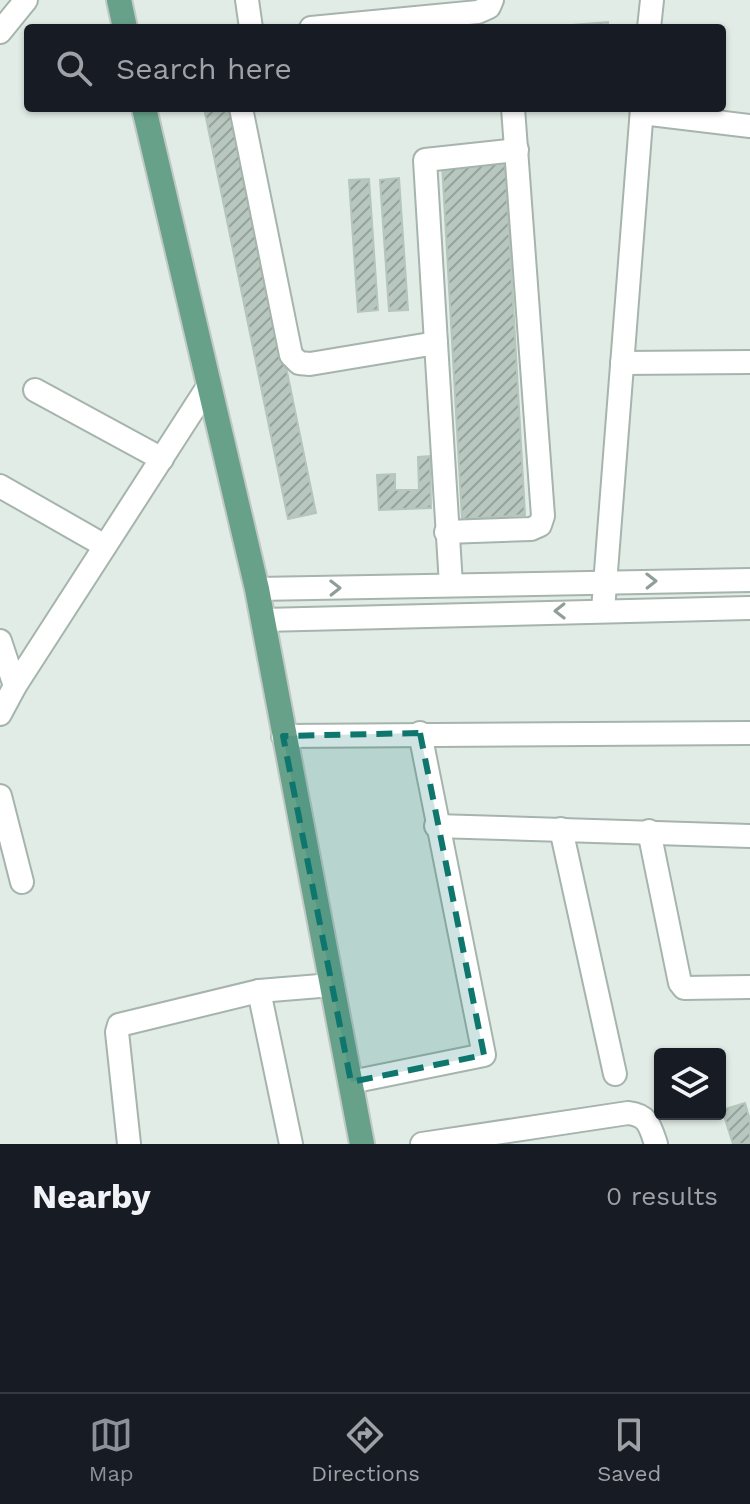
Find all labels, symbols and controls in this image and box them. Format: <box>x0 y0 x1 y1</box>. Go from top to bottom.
search box <box>24 24 726 112</box>
icon: search <box>52 46 96 90</box>
text: Search here <box>116 51 292 86</box>
one-way arrow <box>645 573 658 590</box>
one-way arrow <box>329 579 342 597</box>
one-way arrow <box>553 603 566 620</box>
map controls <box>654 1048 726 1120</box>
button: layers <box>654 1048 726 1120</box>
text: Nearby <box>32 1176 151 1216</box>
text: 0 results <box>606 1181 718 1211</box>
tab: Map <box>89 1413 134 1486</box>
tab: Directions <box>311 1413 420 1486</box>
tab: Saved <box>597 1413 661 1486</box>

